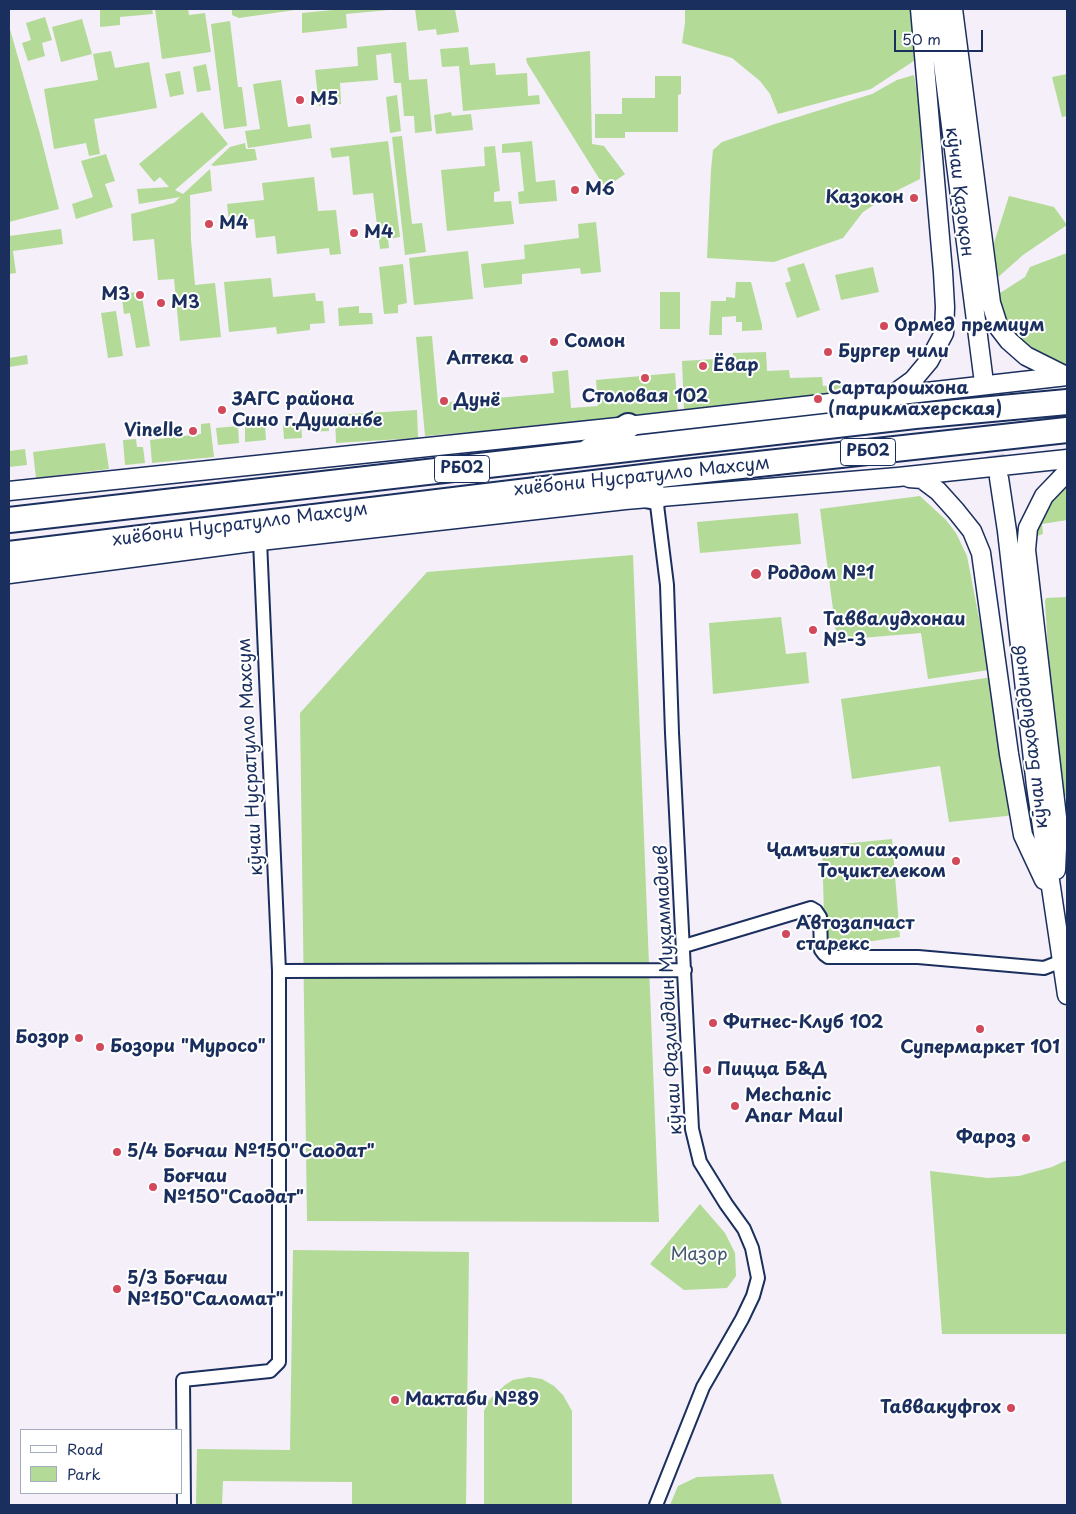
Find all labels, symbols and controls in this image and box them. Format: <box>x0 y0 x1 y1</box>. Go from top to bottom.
scale bar <box>896 20 985 52</box>
text: 50 m <box>902 27 941 50</box>
place label: М5 <box>310 89 338 111</box>
marker: М5 <box>294 94 306 106</box>
street label: кӯчаи Қазоқон <box>940 126 978 258</box>
place label: М6 <box>585 179 615 201</box>
marker: М6 <box>569 184 581 196</box>
place label: Казокон <box>825 187 904 209</box>
marker: Казокон <box>908 192 920 204</box>
place label: M4 <box>219 213 248 235</box>
marker: M4 <box>203 218 215 230</box>
place label: М4 <box>364 222 393 244</box>
marker: М4 <box>348 227 360 239</box>
place label: М3 <box>101 284 130 306</box>
marker: М3 <box>134 289 146 301</box>
place label: M3 <box>171 292 200 314</box>
marker: M3 <box>155 297 167 309</box>
place label: Ормед премиум <box>894 315 1045 337</box>
marker: Ормед премиум <box>878 320 890 332</box>
place label: Сомон <box>564 331 626 353</box>
marker: Сомон <box>548 336 560 348</box>
place label: Бургер чили <box>838 341 949 363</box>
marker: Бургер чили <box>822 346 834 358</box>
place label: Аптека <box>447 348 514 370</box>
marker: Аптека <box>518 353 530 365</box>
place label: Ёвар <box>713 355 759 377</box>
marker: Ёвар <box>697 360 709 372</box>
marker: Столовая 102 <box>639 372 651 384</box>
place label: Сартарошхона (парикмахерская) <box>828 378 1002 420</box>
place label: Столовая 102 <box>582 386 708 408</box>
place label: ЗАГС района Сино г.Душанбе <box>232 389 383 432</box>
place label: Дунё <box>454 390 500 412</box>
marker: Сартарошхона (парикмахерская) <box>812 393 824 405</box>
marker: Дунё <box>438 395 450 407</box>
marker: ЗАГС района Сино г.Душанбе <box>216 404 228 416</box>
place label: Vinelle <box>124 420 183 442</box>
marker: Vinelle <box>187 425 199 437</box>
road number: РБ02 <box>840 438 896 466</box>
street label: хиёбони Нусратулло Махсум <box>513 453 771 501</box>
road number: РБ02 <box>434 456 490 482</box>
street label: хиёбони Нусратулло Махсум <box>111 499 369 551</box>
place label: Роддом №1 <box>767 563 874 585</box>
marker: Роддом №1 <box>749 567 763 581</box>
place label: Таввалудхонаи №-3 <box>823 609 965 652</box>
marker: Таввалудхонаи №-3 <box>807 624 819 636</box>
street label: кӯчаи Нусратулло Махсум <box>234 637 268 877</box>
street label: кӯчаи Баҳовиддинов <box>1009 644 1053 830</box>
place label: Ҷамъияти саҳомии Тоҷиктелеком <box>766 840 946 882</box>
street label: кӯчаи Фазлиддин Муҳаммадиев <box>651 844 687 1136</box>
marker: Ҷамъияти саҳомии Тоҷиктелеком <box>950 855 962 867</box>
place label: Автозапчаст старекс <box>796 913 915 956</box>
marker: Автозапчаст старекс <box>780 928 792 940</box>
place label: Фитнес-Клуб 102 <box>723 1012 883 1034</box>
marker: Фитнес-Клуб 102 <box>707 1017 719 1029</box>
marker: Супермаркет 101 <box>974 1023 986 1035</box>
place label: Бозор <box>15 1027 69 1049</box>
marker: Бозор <box>73 1032 85 1044</box>
place label: Бозори "Муросо" <box>110 1036 266 1058</box>
place label: Супермаркет 101 <box>900 1037 1060 1059</box>
marker: Бозори "Муросо" <box>94 1041 106 1053</box>
place label: Пицца Б&Д <box>717 1059 827 1081</box>
marker: Пицца Б&Д <box>701 1064 713 1076</box>
place label: Mechanic Anar Maul <box>745 1085 843 1128</box>
marker: Mechanic Anar Maul <box>729 1100 741 1112</box>
place label: Фароз <box>956 1127 1016 1149</box>
marker: Фароз <box>1020 1132 1032 1144</box>
place label: 5/4 Боғчаи №150"Саодат" <box>127 1141 375 1163</box>
marker: 5/4 Боғчаи №150"Саодат" <box>111 1146 123 1158</box>
place label: Боғчаи №150"Саодат" <box>163 1166 304 1208</box>
marker: Боғчаи №150"Саодат" <box>147 1181 159 1193</box>
park label: Мазор <box>670 1244 728 1266</box>
place label: 5/3 Боғчаи №150"Саломат" <box>127 1268 284 1310</box>
marker: 5/3 Боғчаи №150"Саломат" <box>111 1283 123 1295</box>
place label: Мактаби №89 <box>405 1389 539 1411</box>
marker: Мактаби №89 <box>389 1394 401 1406</box>
place label: Таввакуфгох <box>880 1397 1001 1419</box>
marker: Таввакуфгох <box>1005 1402 1017 1414</box>
legend <box>20 1429 182 1494</box>
text: Road <box>67 1437 103 1460</box>
text: Park <box>67 1462 101 1485</box>

